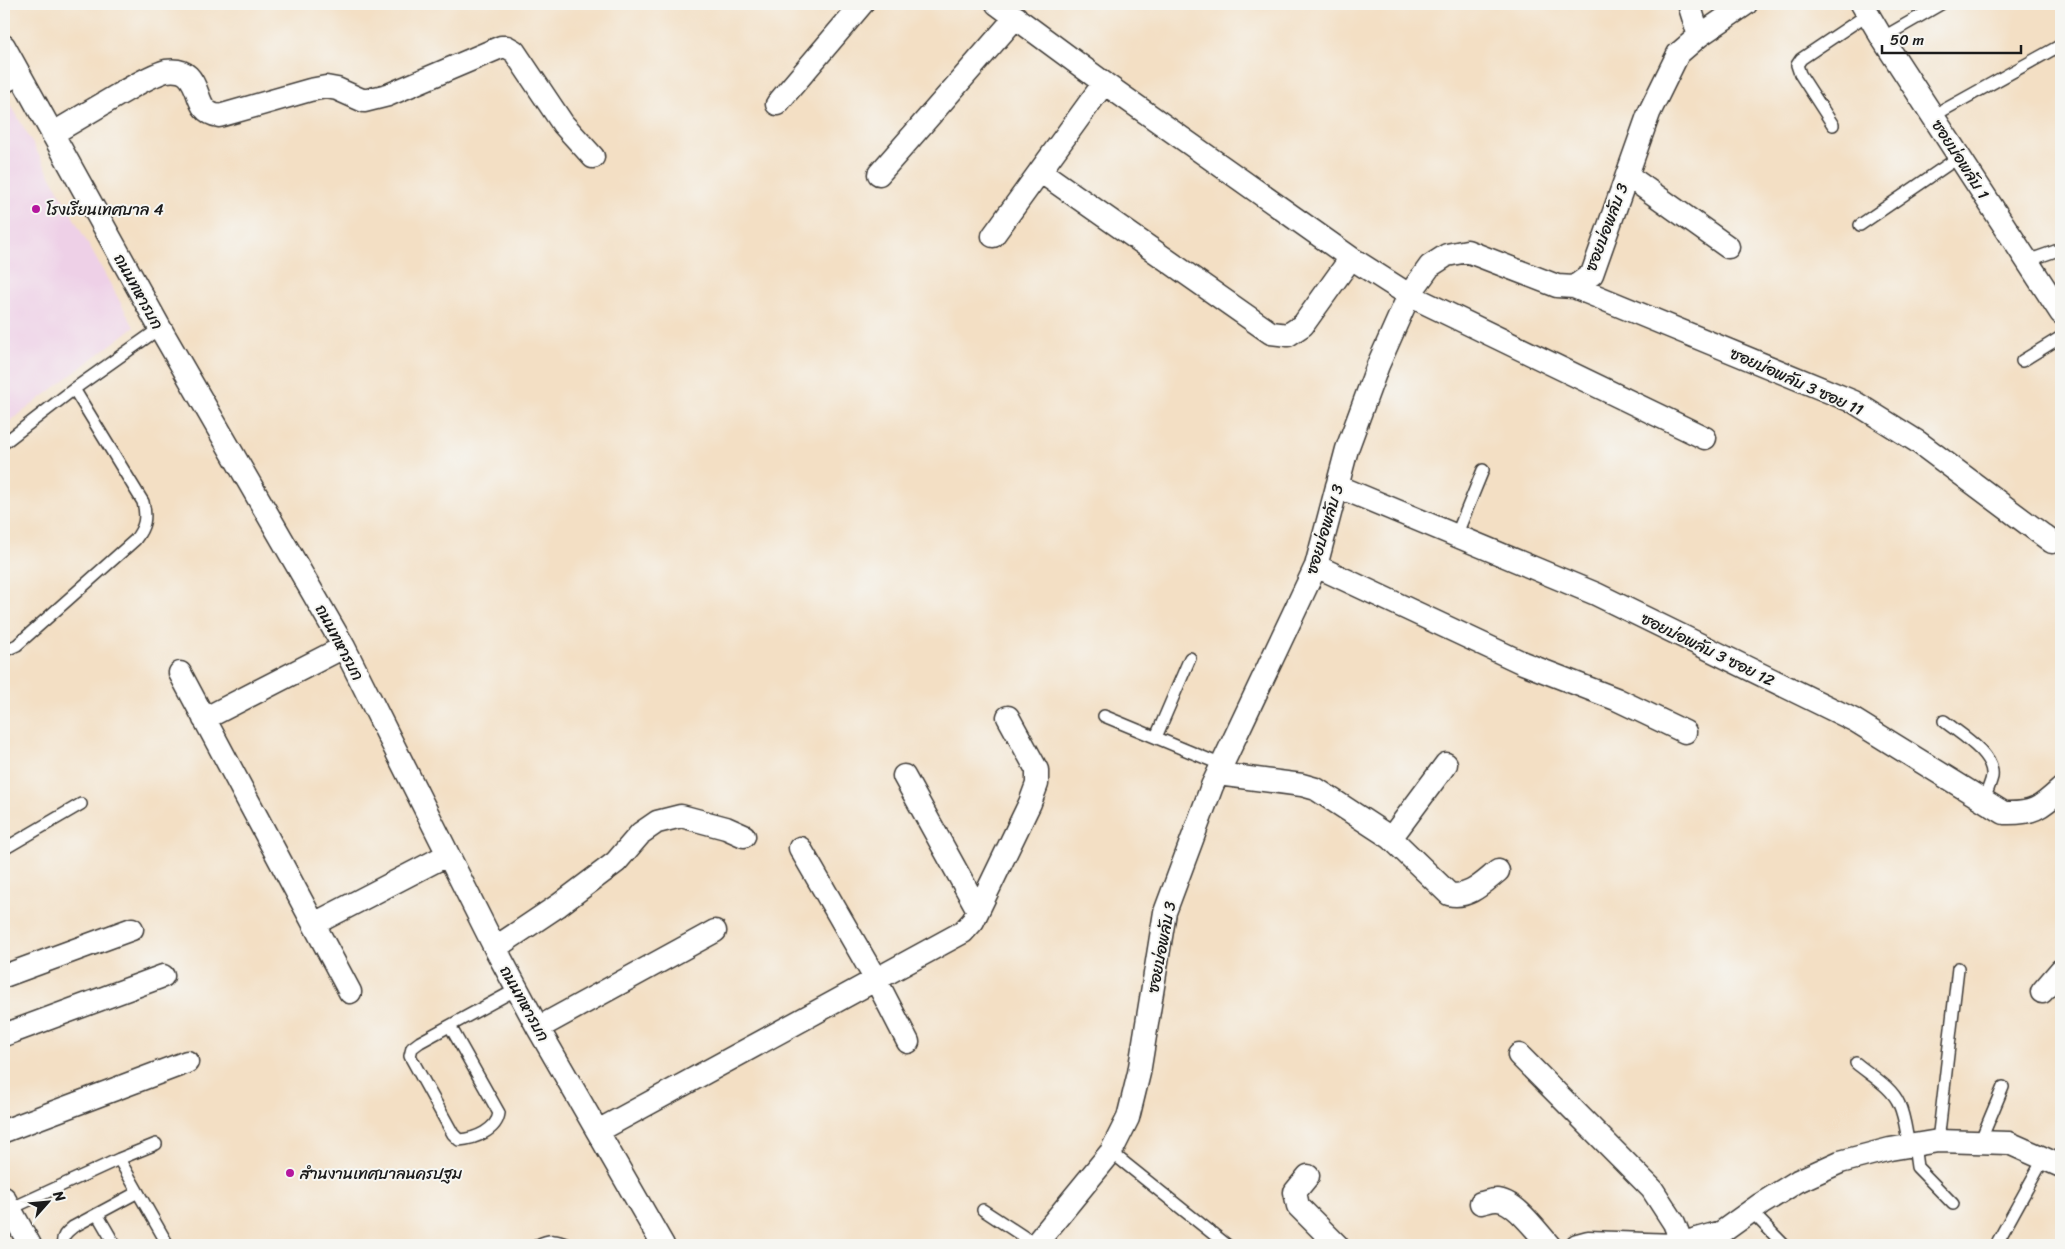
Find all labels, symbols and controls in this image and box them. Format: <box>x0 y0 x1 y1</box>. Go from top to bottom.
scale bar <box>1882 22 2021 54</box>
text: 50 m <box>1890 27 1925 53</box>
street label: ซอยบ่อพลับ 1 <box>1924 113 1998 205</box>
street label: ซอยบ่อพลับ 3 <box>1576 178 1637 276</box>
place label: โรงเรียนเทศบาล 4 <box>46 195 164 224</box>
marker: โรงเรียนเทศบาล 4 <box>30 203 42 215</box>
street label: ถนนทหารบก <box>106 248 171 335</box>
street label: ซอยบ่อพลับ 3 ซอย 11 <box>1725 339 1869 424</box>
street label: ซอยบ่อพลับ 3 <box>1297 480 1352 578</box>
street label: ถนนทหารบก <box>307 599 372 686</box>
street label: ซอยบ่อพลับ 3 ซอย 12 <box>1636 604 1780 695</box>
street label: ซอยบ่อพลับ 3 <box>1138 899 1185 995</box>
street label: ถนนทหารบก <box>492 960 557 1047</box>
place label: สำนงานเทศบาลนครปฐม <box>299 1159 462 1188</box>
marker: สำนงานเทศบาลนครปฐม <box>284 1167 296 1179</box>
north arrow <box>22 1176 72 1226</box>
text: N <box>45 1185 73 1207</box>

